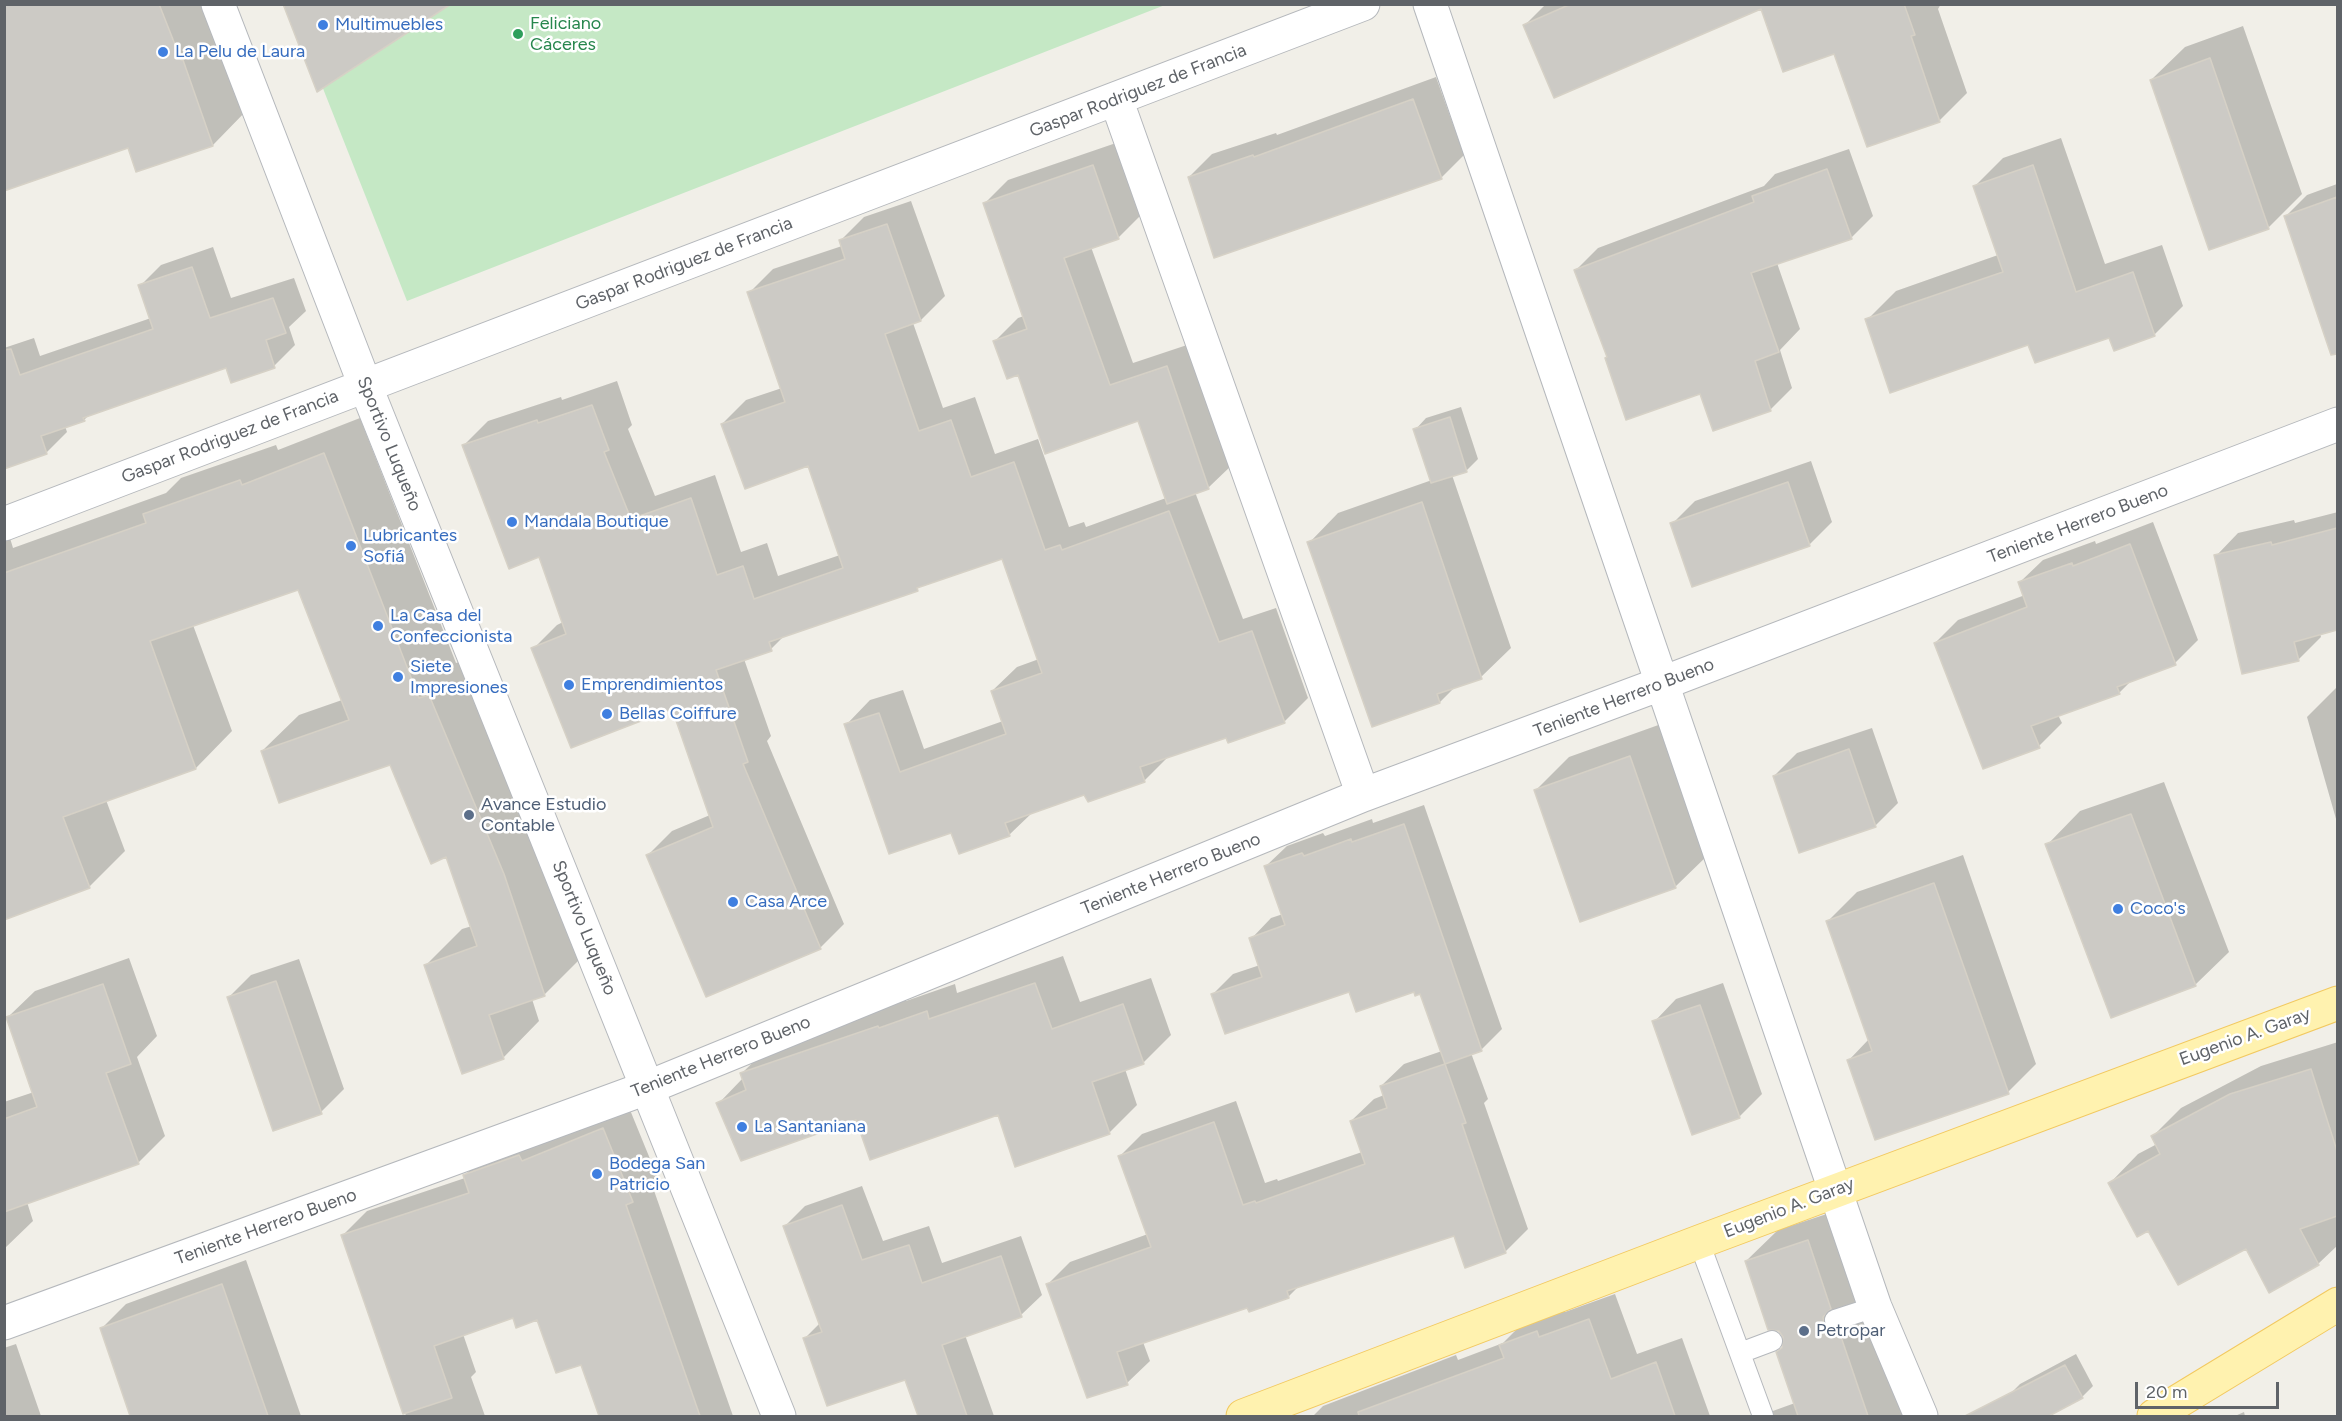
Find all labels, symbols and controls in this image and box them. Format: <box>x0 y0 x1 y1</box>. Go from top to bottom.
place label: Feliciano Cáceres <box>530 13 601 56</box>
place label: Multimuebles <box>335 14 443 36</box>
marker: Multimuebles <box>316 18 330 32</box>
marker: Feliciano Cáceres <box>511 27 525 41</box>
street label: Gaspar Rodriguez de Francia <box>1026 40 1250 142</box>
place label: La Pelu de Laura <box>175 41 305 63</box>
marker: La Pelu de Laura <box>156 45 170 59</box>
street label: Gaspar Rodriguez de Francia <box>572 213 796 315</box>
street label: Sportivo Luqueño <box>352 373 426 515</box>
street label: Gaspar Rodriguez de Francia <box>118 386 342 488</box>
street label: Teniente Herrero Bueno <box>1985 480 2171 568</box>
place label: Mandala Boutique <box>524 511 669 533</box>
marker: Mandala Boutique <box>505 515 519 529</box>
place label: Lubricantes Sofiá <box>363 525 457 568</box>
marker: Lubricantes Sofiá <box>344 539 358 553</box>
place label: La Casa del Confeccionista <box>390 605 513 648</box>
marker: La Casa del Confeccionista <box>371 619 385 633</box>
street label: Teniente Herrero Bueno <box>1531 654 1717 742</box>
place label: Siete Impresiones <box>410 656 508 698</box>
marker: Siete Impresiones <box>391 670 405 684</box>
place label: Emprendimientos <box>581 674 723 696</box>
marker: Emprendimientos <box>562 678 576 692</box>
place label: Bellas Coiffure <box>619 703 737 725</box>
marker: Bellas Coiffure <box>600 707 614 721</box>
place label: Avance Estudio Contable <box>481 794 606 836</box>
marker: Avance Estudio Contable <box>462 808 476 822</box>
street label: Teniente Herrero Bueno <box>1078 828 1264 920</box>
street label: Sportivo Luqueño <box>547 857 621 999</box>
place label: Casa Arce <box>745 891 827 913</box>
marker: Casa Arce <box>726 895 740 909</box>
place label: Coco's <box>2130 898 2186 920</box>
marker: Coco's <box>2111 902 2125 916</box>
street label: Eugenio A. Garay <box>2176 1003 2314 1071</box>
street label: Teniente Herrero Bueno <box>628 1011 814 1103</box>
place label: La Santaniana <box>754 1116 866 1138</box>
marker: La Santaniana <box>735 1120 749 1134</box>
place label: Bodega San Patricio <box>609 1153 705 1196</box>
marker: Bodega San Patricio <box>590 1167 604 1181</box>
street label: Eugenio A. Garay <box>1721 1173 1857 1243</box>
street label: Teniente Herrero Bueno <box>172 1184 360 1270</box>
place label: Petropar <box>1816 1320 1885 1342</box>
marker: Petropar <box>1797 1324 1811 1338</box>
scale bar <box>2138 1370 2282 1408</box>
text: 20 m <box>2146 1381 2187 1403</box>

